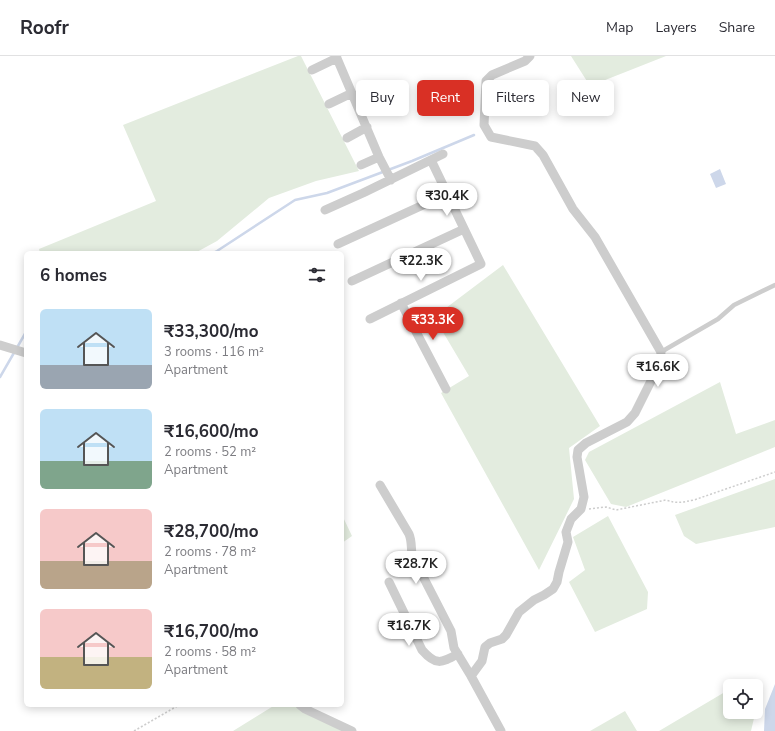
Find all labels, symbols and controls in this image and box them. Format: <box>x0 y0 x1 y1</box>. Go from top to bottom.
text: Roofr <box>20 15 69 41</box>
text: Map <box>606 18 633 37</box>
text: Layers <box>655 18 697 37</box>
text: Share <box>719 18 755 37</box>
chip: Buy <box>356 80 409 116</box>
chip: Rent <box>417 80 474 116</box>
chip: Filters <box>482 80 549 116</box>
chip: New <box>557 80 614 116</box>
pin: ₹30.4K <box>414 183 480 217</box>
text: ₹30.4K <box>425 187 469 205</box>
pin: ₹22.3K <box>388 248 454 282</box>
text: ₹22.3K <box>399 252 443 270</box>
text: 6 homes <box>40 264 107 287</box>
icon: filters <box>306 264 328 286</box>
pin: ₹33.3K <box>400 307 466 341</box>
text: ₹33.3K <box>411 311 455 329</box>
text: ₹33,300/mo <box>164 320 258 343</box>
icon: home <box>72 325 120 373</box>
text: 3 rooms · 116 m² <box>164 343 264 361</box>
pin: ₹16.6K <box>625 354 691 388</box>
text: ₹16.6K <box>636 358 680 376</box>
text: Apartment <box>164 361 227 379</box>
text: ₹16,600/mo <box>164 420 258 443</box>
icon: home <box>72 425 120 473</box>
text: 2 rooms · 52 m² <box>164 443 256 461</box>
text: Apartment <box>164 461 227 479</box>
text: ₹28,700/mo <box>164 520 258 543</box>
icon: home <box>72 525 120 573</box>
text: 2 rooms · 78 m² <box>164 543 256 561</box>
pin: ₹28.7K <box>383 551 449 585</box>
text: ₹28.7K <box>394 555 438 573</box>
text: Apartment <box>164 561 227 579</box>
pin: ₹16.7K <box>376 613 442 647</box>
text: ₹16.7K <box>387 617 431 635</box>
text: ₹16,700/mo <box>164 620 258 643</box>
icon: home <box>72 625 120 673</box>
text: 2 rooms · 58 m² <box>164 643 256 661</box>
text: Apartment <box>164 661 227 679</box>
map controls <box>723 679 763 719</box>
button: locate <box>723 679 763 719</box>

